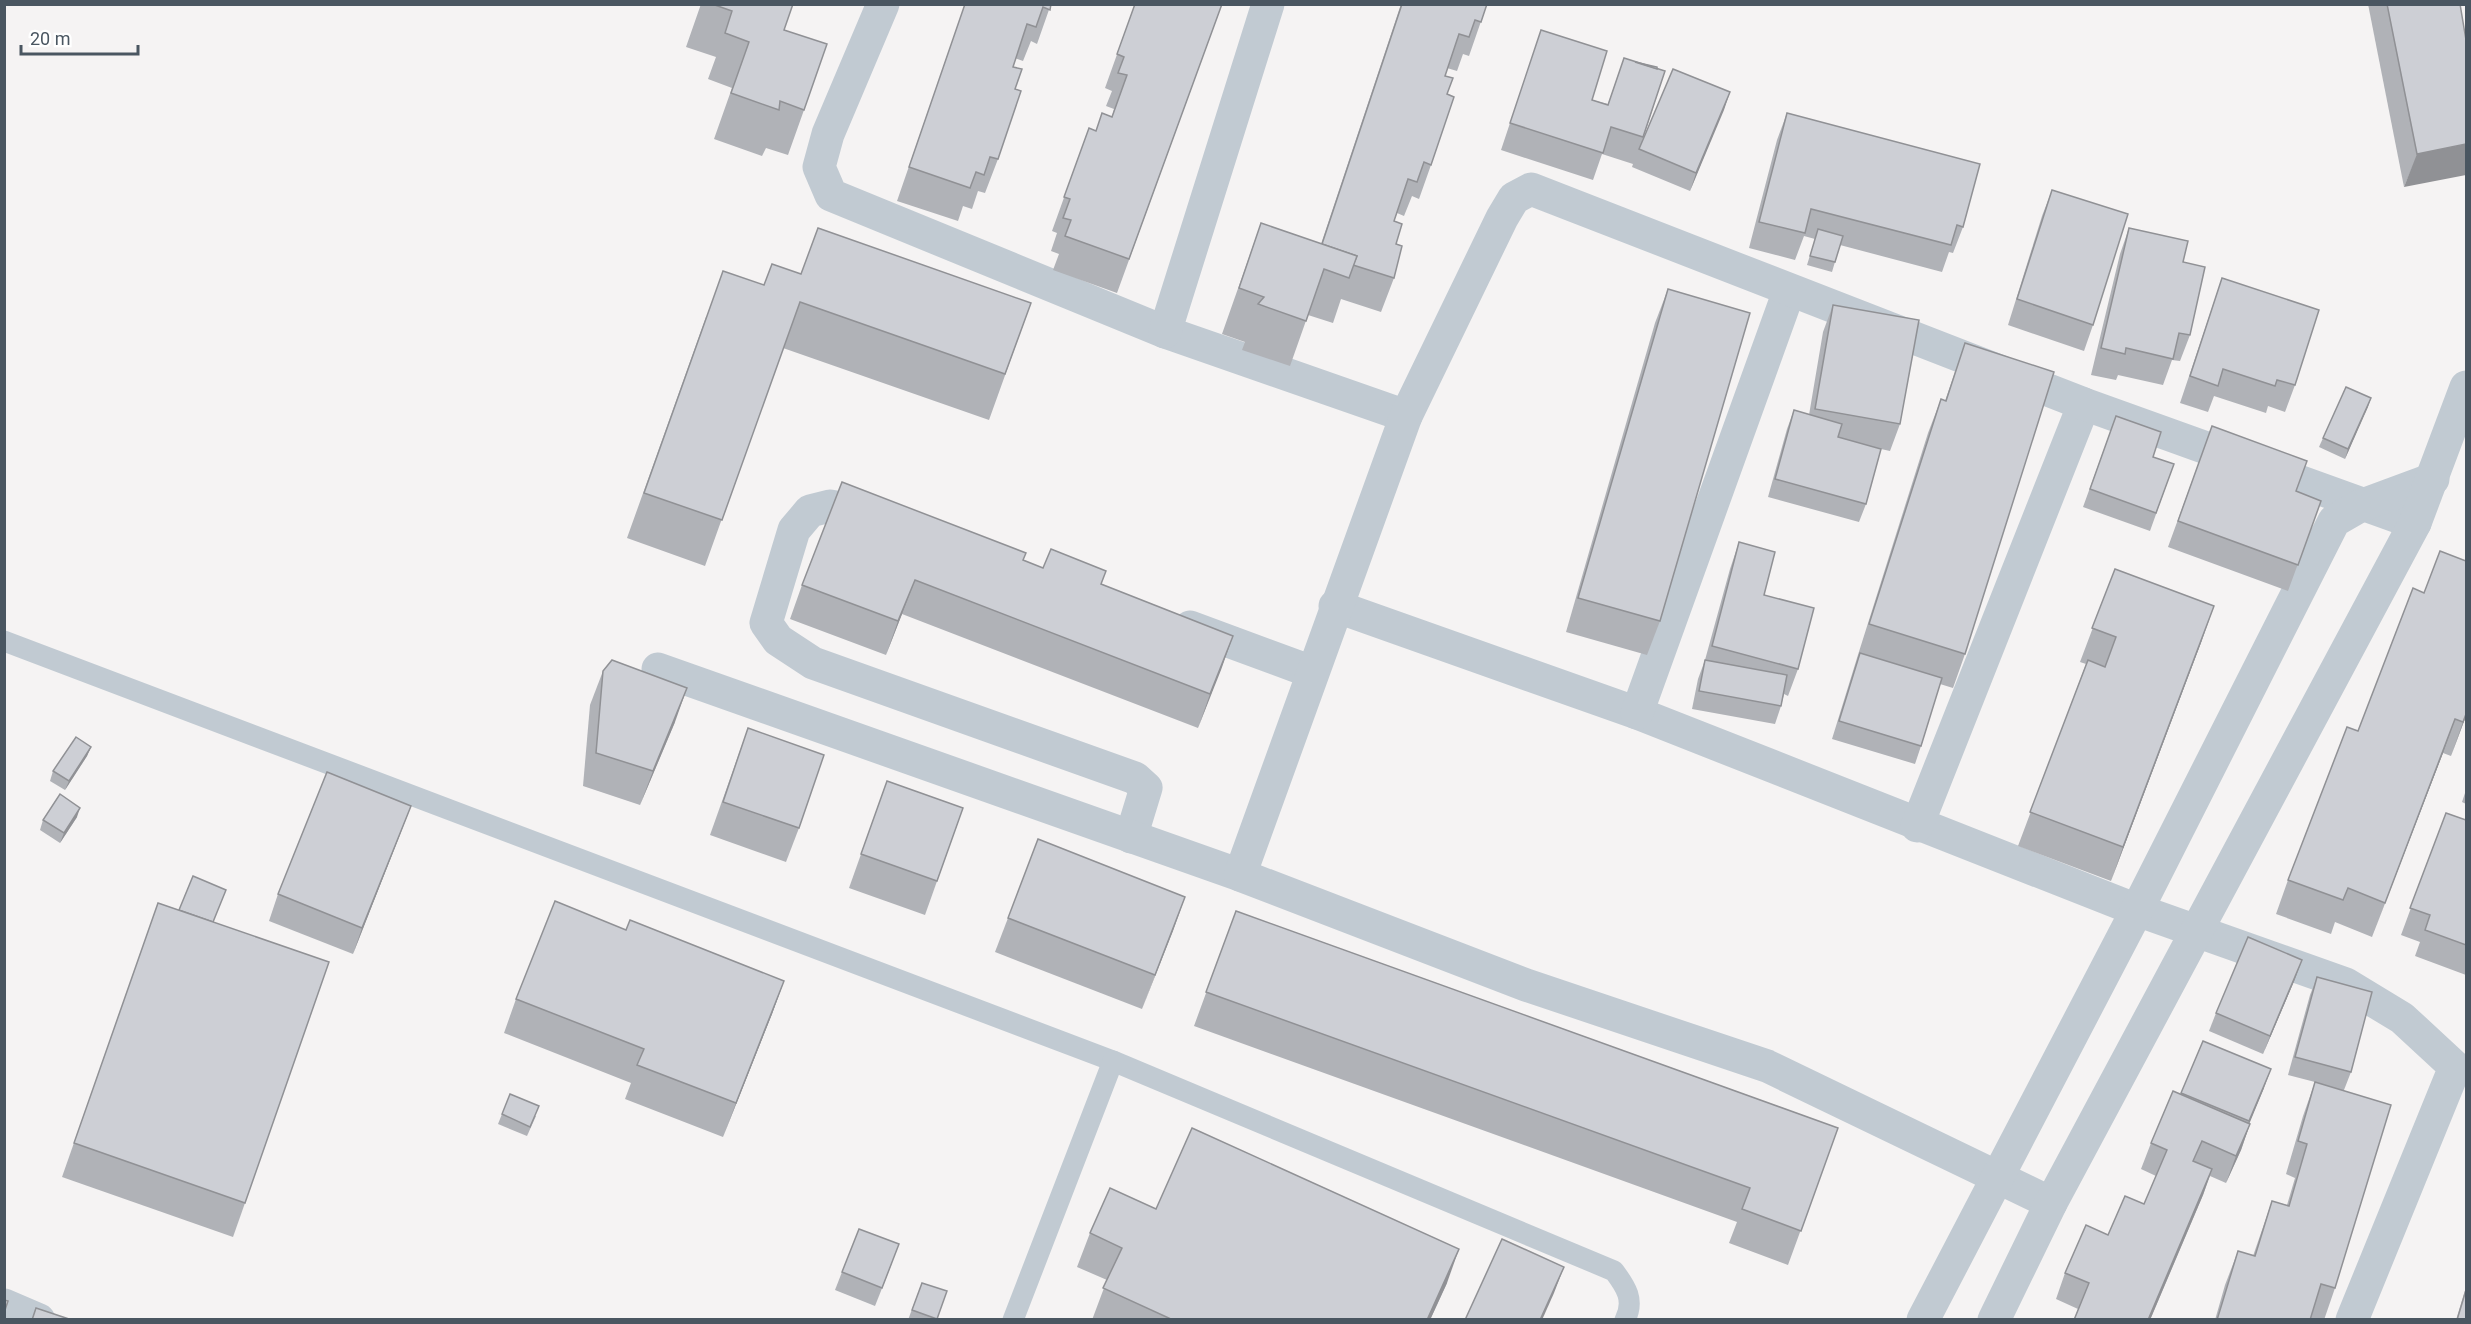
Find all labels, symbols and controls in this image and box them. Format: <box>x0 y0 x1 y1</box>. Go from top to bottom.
scale bar <box>21 18 138 56</box>
text: 20 m <box>30 28 70 49</box>

